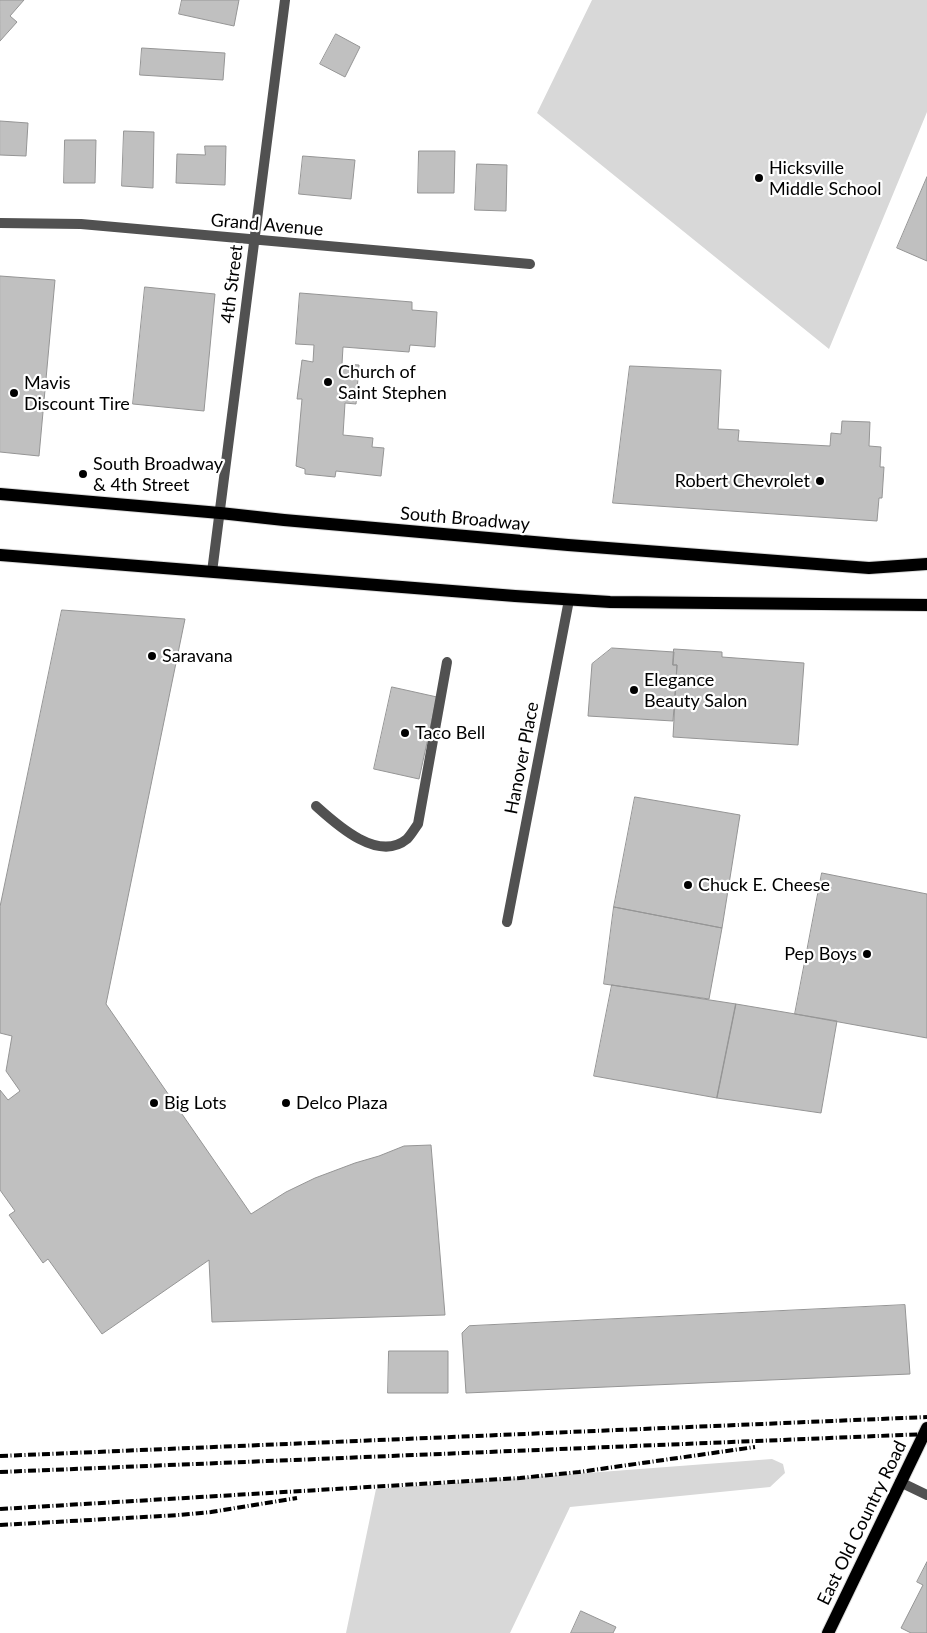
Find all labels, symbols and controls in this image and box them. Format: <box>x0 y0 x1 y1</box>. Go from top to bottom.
place label: Hicksville Middle School <box>769 157 881 200</box>
marker: Hicksville Middle School <box>753 172 765 184</box>
street label: Grand Avenue <box>210 209 324 241</box>
street label: 4th Street <box>216 244 248 324</box>
place label: Church of Saint Stephen <box>338 361 447 404</box>
place label: Mavis Discount Tire <box>24 372 130 414</box>
marker: Church of Saint Stephen <box>322 376 334 388</box>
marker: Mavis Discount Tire <box>8 387 20 399</box>
place label: South Broadway & 4th Street <box>93 453 223 496</box>
marker: South Broadway & 4th Street <box>77 468 89 480</box>
place label: Robert Chevrolet <box>675 470 810 492</box>
marker: Robert Chevrolet <box>814 475 826 487</box>
street label: South Broadway <box>399 503 531 535</box>
place label: Saravana <box>162 645 233 667</box>
marker: Saravana <box>146 650 158 662</box>
place label: Elegance Beauty Salon <box>644 669 747 712</box>
marker: Elegance Beauty Salon <box>628 684 640 696</box>
street label: Hanover Place <box>501 700 543 816</box>
place label: Taco Bell <box>415 722 485 744</box>
marker: Taco Bell <box>399 727 411 739</box>
place label: Chuck E. Cheese <box>698 874 830 896</box>
marker: Chuck E. Cheese <box>682 879 694 891</box>
place label: Pep Boys <box>784 943 857 965</box>
marker: Pep Boys <box>861 948 873 960</box>
place label: Big Lots <box>164 1092 227 1114</box>
place label: Delco Plaza <box>296 1092 388 1114</box>
marker: Big Lots <box>148 1097 160 1109</box>
marker: Delco Plaza <box>280 1097 292 1109</box>
street label: East Old Country Road <box>813 1437 911 1609</box>

